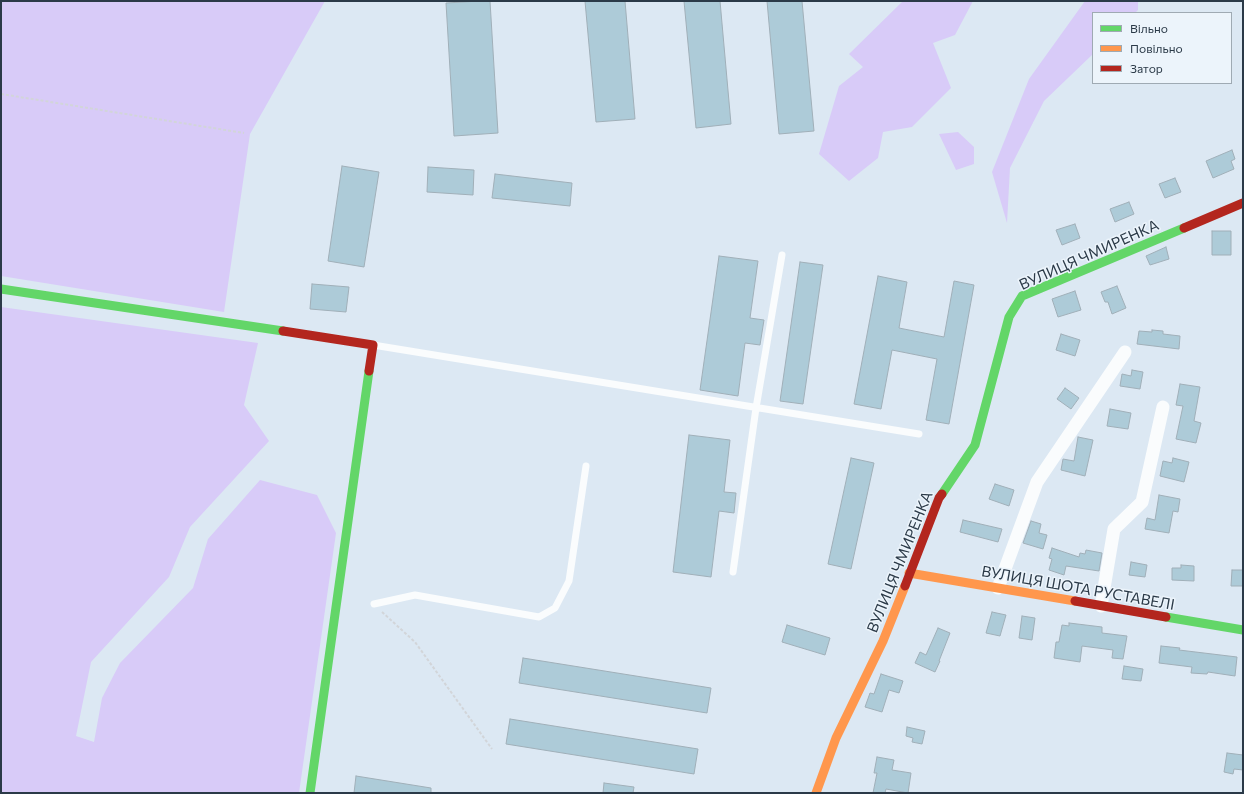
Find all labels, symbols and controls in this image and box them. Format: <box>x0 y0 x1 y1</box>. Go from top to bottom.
legend <box>1092 12 1232 84</box>
text: Вільно <box>1130 21 1168 35</box>
text: Повільно <box>1130 41 1183 55</box>
text: Затор <box>1130 61 1163 75</box>
street label: ВУЛИЦЯ ЧМИРЕНКА <box>1016 216 1162 294</box>
street label: ВУЛИЦЯ ЧМИРЕНКА <box>863 489 937 635</box>
street label: ВУЛИЦЯ ШОТА РУСТАВЕЛІ <box>980 562 1176 614</box>

